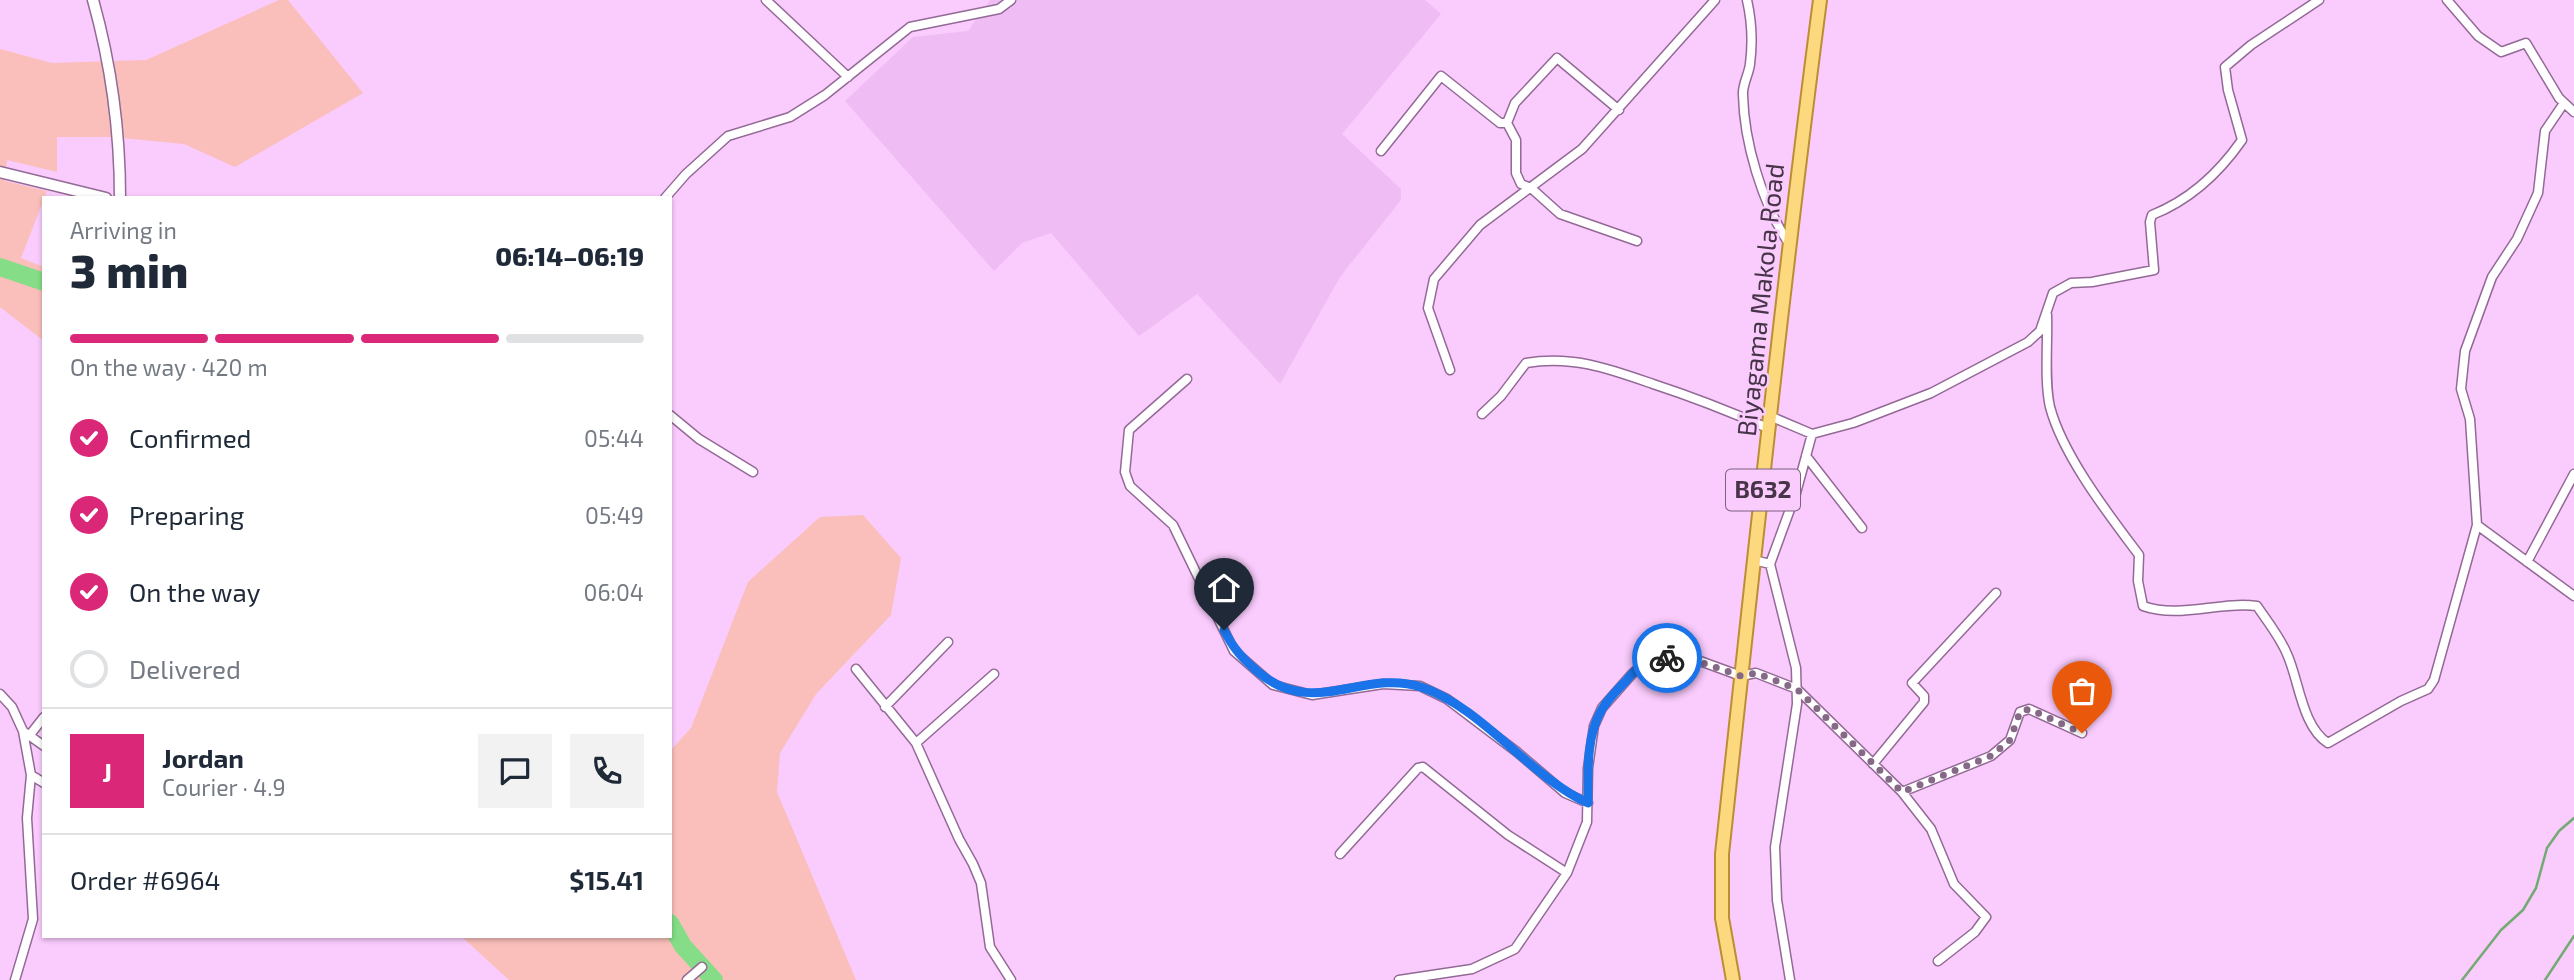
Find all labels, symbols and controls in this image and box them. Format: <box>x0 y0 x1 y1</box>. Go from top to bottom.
street label: Biyagama Makola Road <box>1730 162 1789 438</box>
text: Arriving in <box>70 216 177 244</box>
text: 06:14–06:19 <box>495 240 644 271</box>
text: 3 min <box>70 242 188 297</box>
text: On the way · 420 m <box>70 353 268 381</box>
icon: check <box>70 419 108 457</box>
text: Confirmed <box>129 422 252 453</box>
text: 05:44 <box>584 424 644 452</box>
road number: B632 <box>1726 470 1800 510</box>
icon: check <box>70 496 108 534</box>
text: Preparing <box>129 499 244 530</box>
text: 05:49 <box>585 501 644 529</box>
pin <box>1194 558 1254 630</box>
icon: home <box>1205 569 1243 607</box>
icon: check <box>70 573 108 611</box>
text: On the way <box>129 576 260 607</box>
text: 06:04 <box>584 578 644 606</box>
courier <box>1632 623 1702 693</box>
icon: bike <box>1648 639 1686 677</box>
text: Delivered <box>129 653 241 684</box>
pin <box>2052 661 2112 733</box>
icon: bag <box>2063 672 2101 710</box>
button: chat <box>478 734 552 808</box>
button: phone <box>570 734 644 808</box>
text: Jordan <box>162 742 244 773</box>
text: J <box>102 756 112 787</box>
text: Courier · 4.9 <box>162 773 286 801</box>
text: Order #6964 <box>70 864 221 895</box>
text: $15.41 <box>569 864 644 895</box>

